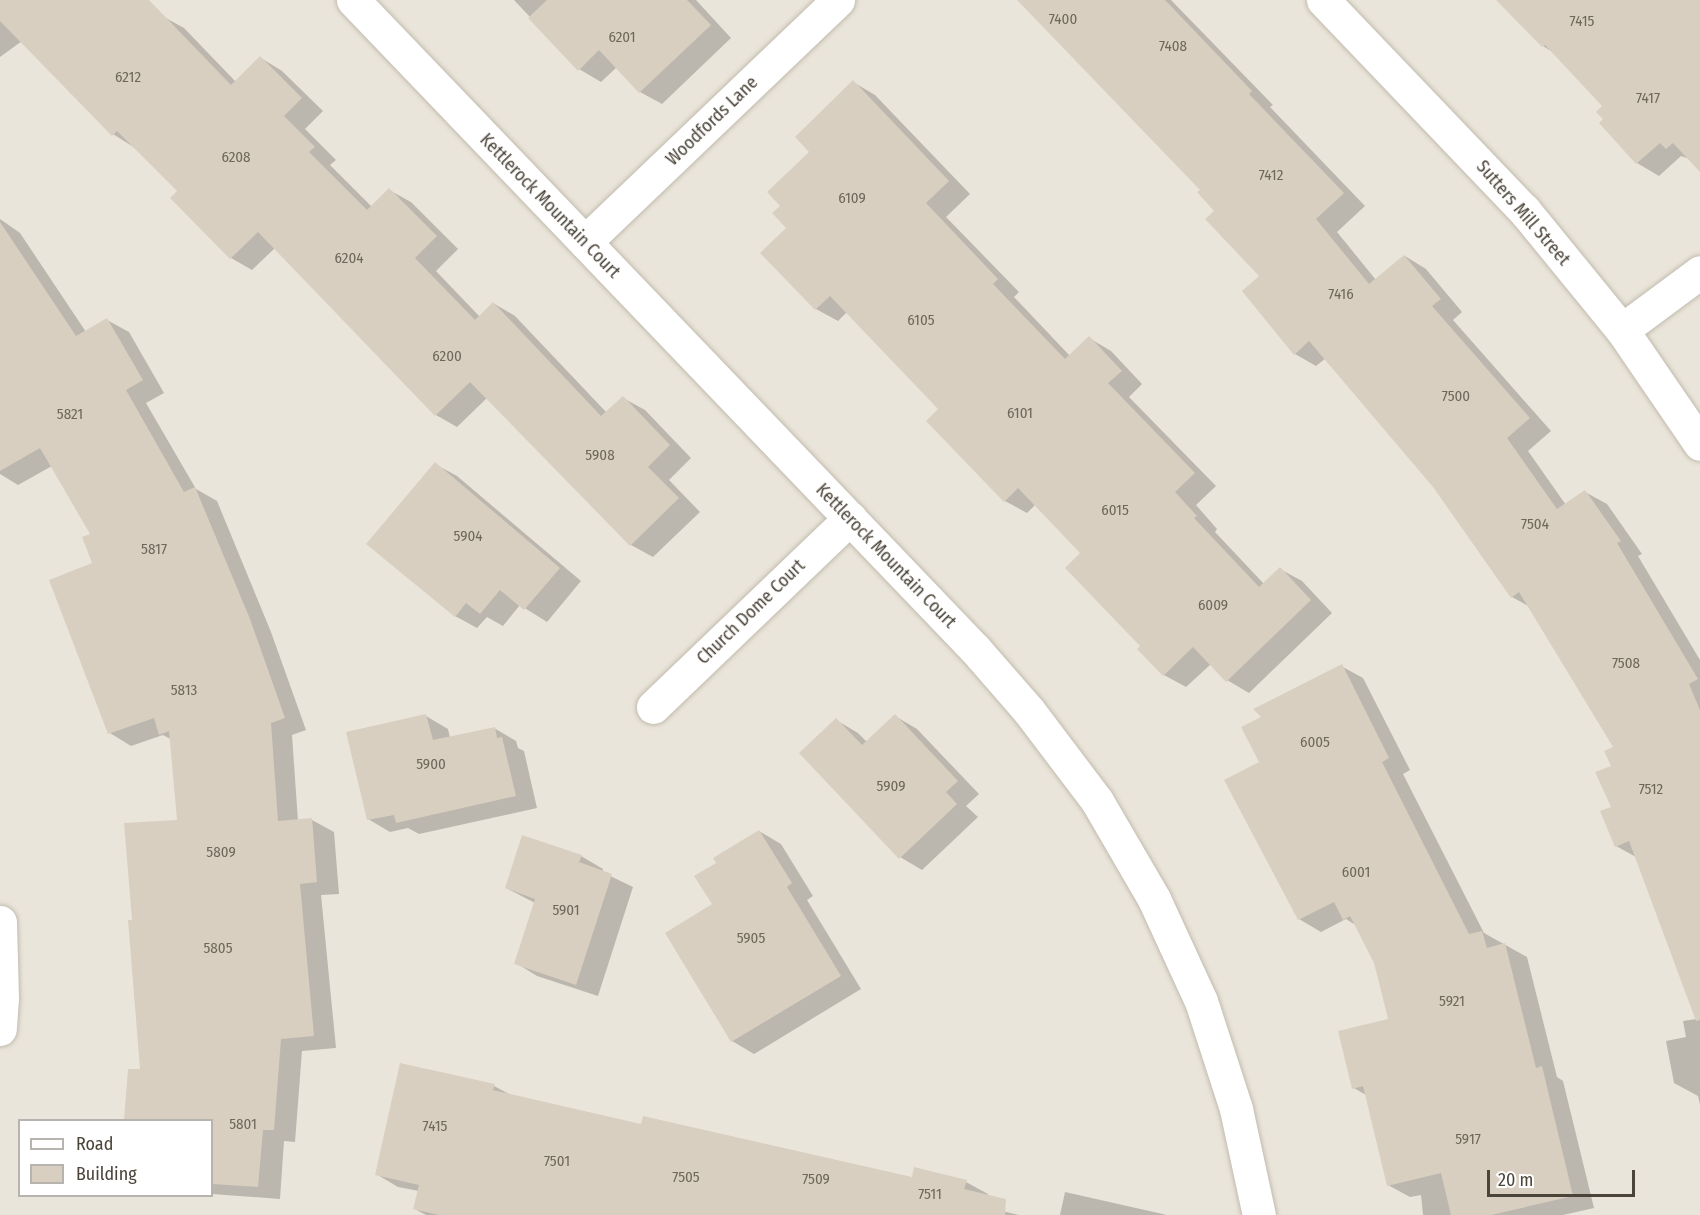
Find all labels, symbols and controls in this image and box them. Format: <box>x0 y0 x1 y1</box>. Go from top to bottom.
house number: 7400 <box>1049 11 1077 29</box>
house number: 7415 <box>1570 13 1594 31</box>
house number: 6201 <box>608 29 636 47</box>
house number: 7408 <box>1159 38 1187 56</box>
house number: 6212 <box>115 69 141 87</box>
street label: Woodfords Lane <box>662 72 762 170</box>
house number: 7417 <box>1636 90 1660 108</box>
street label: Kettlerock Mountain Court <box>475 129 625 283</box>
house number: 6208 <box>221 149 251 167</box>
street label: Sutters Mill Street <box>1472 156 1574 270</box>
house number: 7412 <box>1259 167 1283 185</box>
house number: 6109 <box>838 190 866 208</box>
house number: 6204 <box>335 250 363 268</box>
house number: 7416 <box>1328 286 1354 304</box>
house number: 6105 <box>907 312 935 330</box>
house number: 6200 <box>432 348 462 366</box>
house number: 7500 <box>1442 388 1470 406</box>
house number: 6101 <box>1007 405 1033 423</box>
house number: 5821 <box>57 406 83 424</box>
house number: 5908 <box>585 447 615 465</box>
street label: Kettlerock Mountain Court <box>811 479 961 633</box>
house number: 6015 <box>1101 502 1129 520</box>
house number: 7504 <box>1521 516 1549 534</box>
house number: 5904 <box>453 528 483 546</box>
house number: 5817 <box>141 541 167 559</box>
street label: Church Dome Court <box>693 555 809 669</box>
house number: 6009 <box>1198 597 1228 615</box>
house number: 7508 <box>1612 655 1640 673</box>
house number: 5813 <box>171 682 197 700</box>
house number: 6005 <box>1300 734 1330 752</box>
house number: 5900 <box>416 756 446 774</box>
house number: 5909 <box>877 778 905 796</box>
house number: 7512 <box>1639 781 1663 799</box>
house number: 5809 <box>206 844 236 862</box>
house number: 6001 <box>1342 864 1370 882</box>
house number: 5901 <box>552 902 580 920</box>
house number: 5905 <box>737 930 765 948</box>
house number: 5805 <box>203 940 233 958</box>
house number: 5921 <box>1439 993 1465 1011</box>
house number: 5801 <box>229 1116 257 1134</box>
house number: 7415 <box>423 1118 447 1136</box>
legend <box>18 1119 213 1197</box>
house number: 5917 <box>1455 1131 1481 1149</box>
text: Road <box>76 1133 113 1155</box>
house number: 7501 <box>544 1153 570 1171</box>
scale bar <box>1490 1158 1638 1196</box>
text: Building <box>76 1163 137 1185</box>
house number: 7505 <box>672 1169 700 1187</box>
text: 20 m <box>1498 1169 1533 1191</box>
house number: 7509 <box>802 1171 830 1189</box>
house number: 7511 <box>918 1186 942 1204</box>

